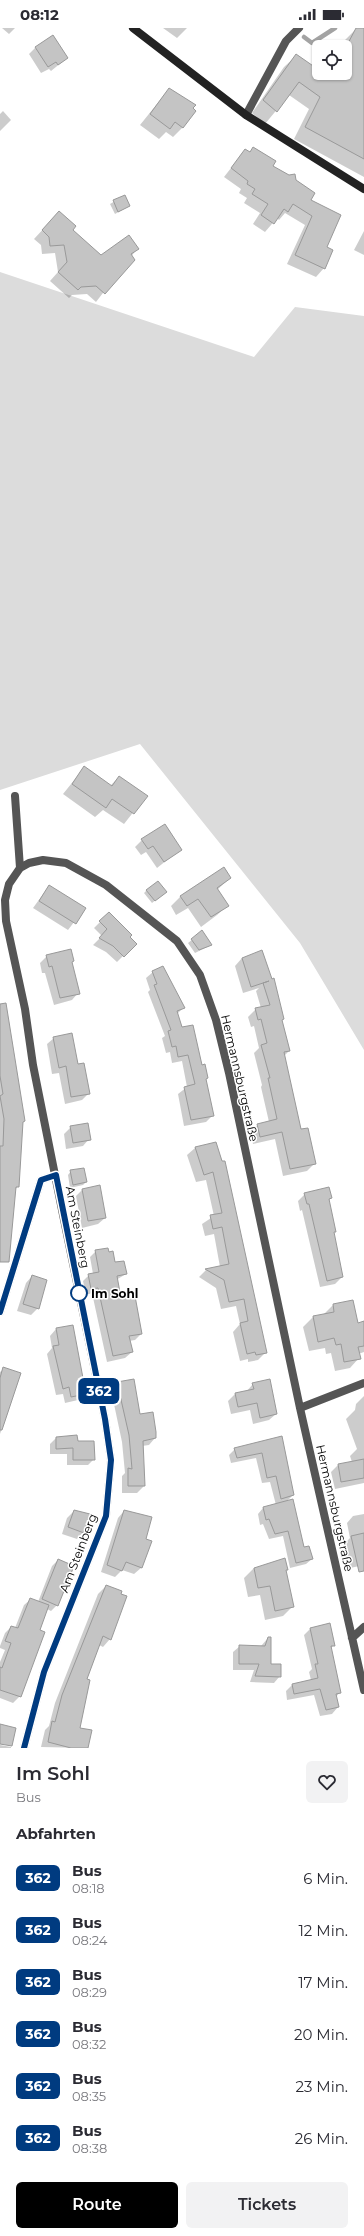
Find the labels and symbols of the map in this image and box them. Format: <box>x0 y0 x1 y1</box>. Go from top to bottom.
street label: Hermannsburgstraße <box>218 1013 262 1143</box>
street label: Am Steinberg <box>63 1185 93 1269</box>
marker: Im Sohl <box>70 1284 88 1302</box>
place label: Im Sohl <box>91 1286 138 1301</box>
line badge: 362 <box>76 1378 122 1404</box>
street label: Hermannsburgstraße <box>313 1443 357 1573</box>
street label: Am Steinberg <box>56 1511 100 1595</box>

